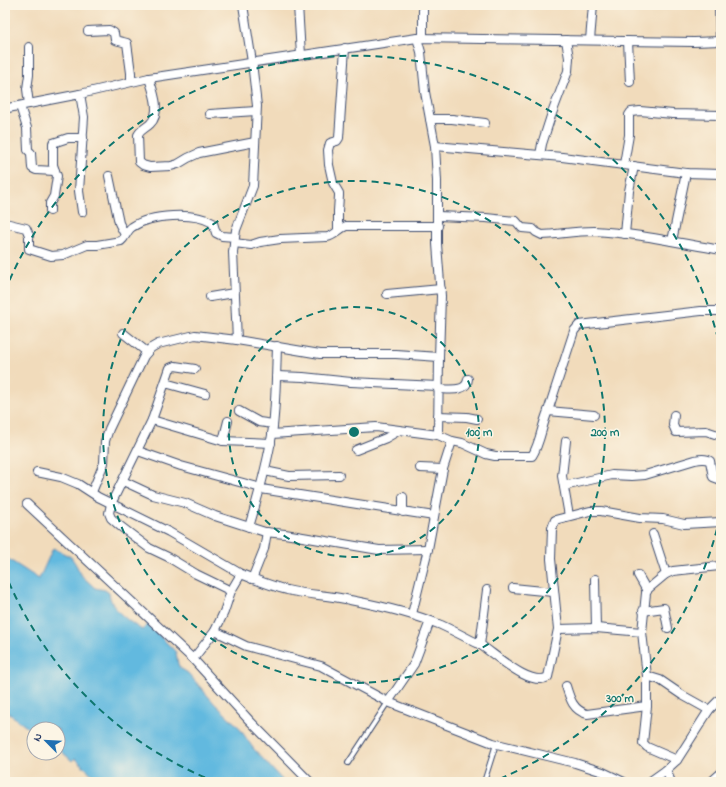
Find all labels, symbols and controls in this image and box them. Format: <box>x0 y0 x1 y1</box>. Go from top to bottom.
text: 100 m <box>466 424 493 442</box>
text: 200 m <box>590 424 620 442</box>
centre of rings <box>347 425 361 439</box>
text: 300 m <box>605 690 635 708</box>
north arrow <box>26 721 66 761</box>
text: N <box>29 731 47 744</box>

